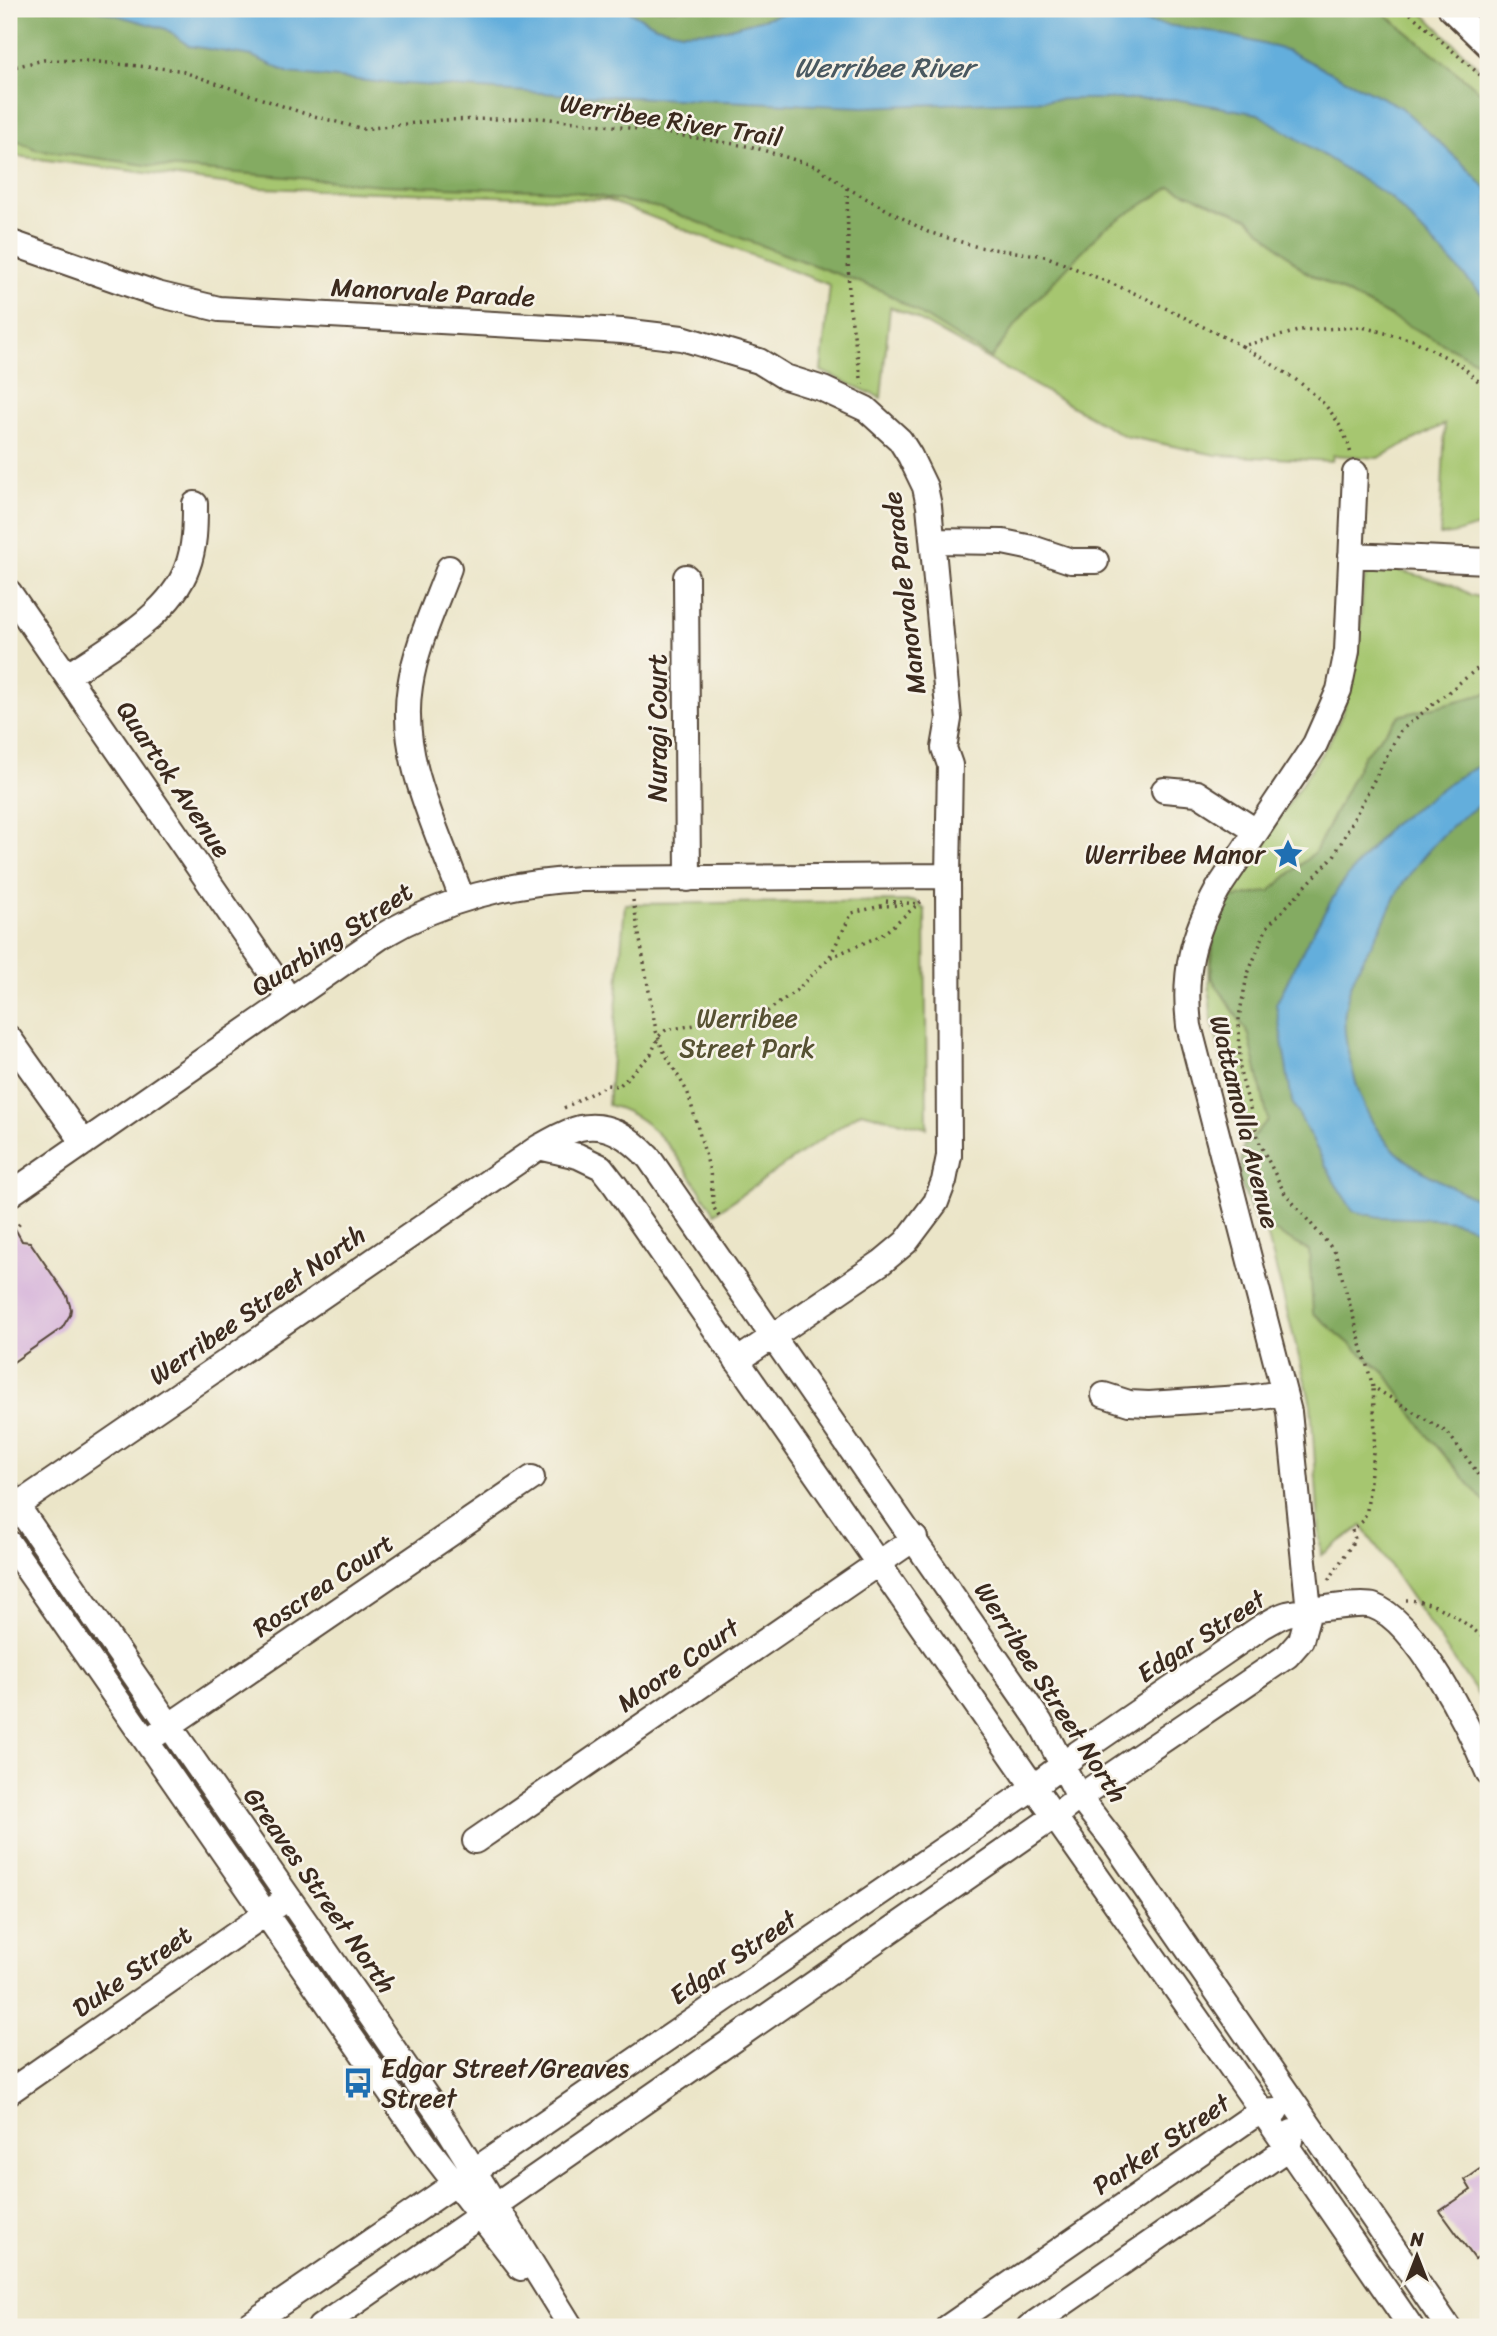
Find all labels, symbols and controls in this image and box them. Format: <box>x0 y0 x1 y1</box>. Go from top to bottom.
water label: Werribee River <box>794 43 979 92</box>
street label: Werribee River Trail <box>557 80 786 160</box>
street label: Manorvale Parade <box>330 264 536 320</box>
street label: Manorvale Parade <box>869 489 939 697</box>
street label: Nuragi Court <box>634 654 680 802</box>
street label: Quartok Avenue <box>104 691 244 868</box>
place label: Werribee Manor <box>1085 831 1266 877</box>
place icon: Werribee Manor <box>1271 837 1305 871</box>
street label: Quarbing Street <box>241 869 423 1009</box>
park label: Werribee Street Park <box>679 995 815 1071</box>
street label: Wattamolla Avenue <box>1196 1010 1294 1234</box>
street label: Werribee Street North <box>139 1213 375 1397</box>
street label: Roscrea Court <box>243 1520 403 1650</box>
street label: Werribee Street North <box>962 1572 1140 1812</box>
street label: Edgar Street <box>1127 1576 1276 1695</box>
street label: Moore Court <box>607 1605 751 1725</box>
street label: Greaves Street North <box>231 1777 409 2003</box>
street label: Edgar Street <box>659 1896 808 2017</box>
street label: Duke Street <box>62 1912 202 2030</box>
place label: Edgar Street/Greaves Street <box>381 2045 629 2121</box>
bus stop icon: Edgar Street/Greaves Street <box>341 2066 375 2100</box>
street label: Parker Street <box>1082 2080 1241 2207</box>
north arrow <box>1382 2220 1452 2290</box>
text: N <box>1409 2223 1424 2256</box>

